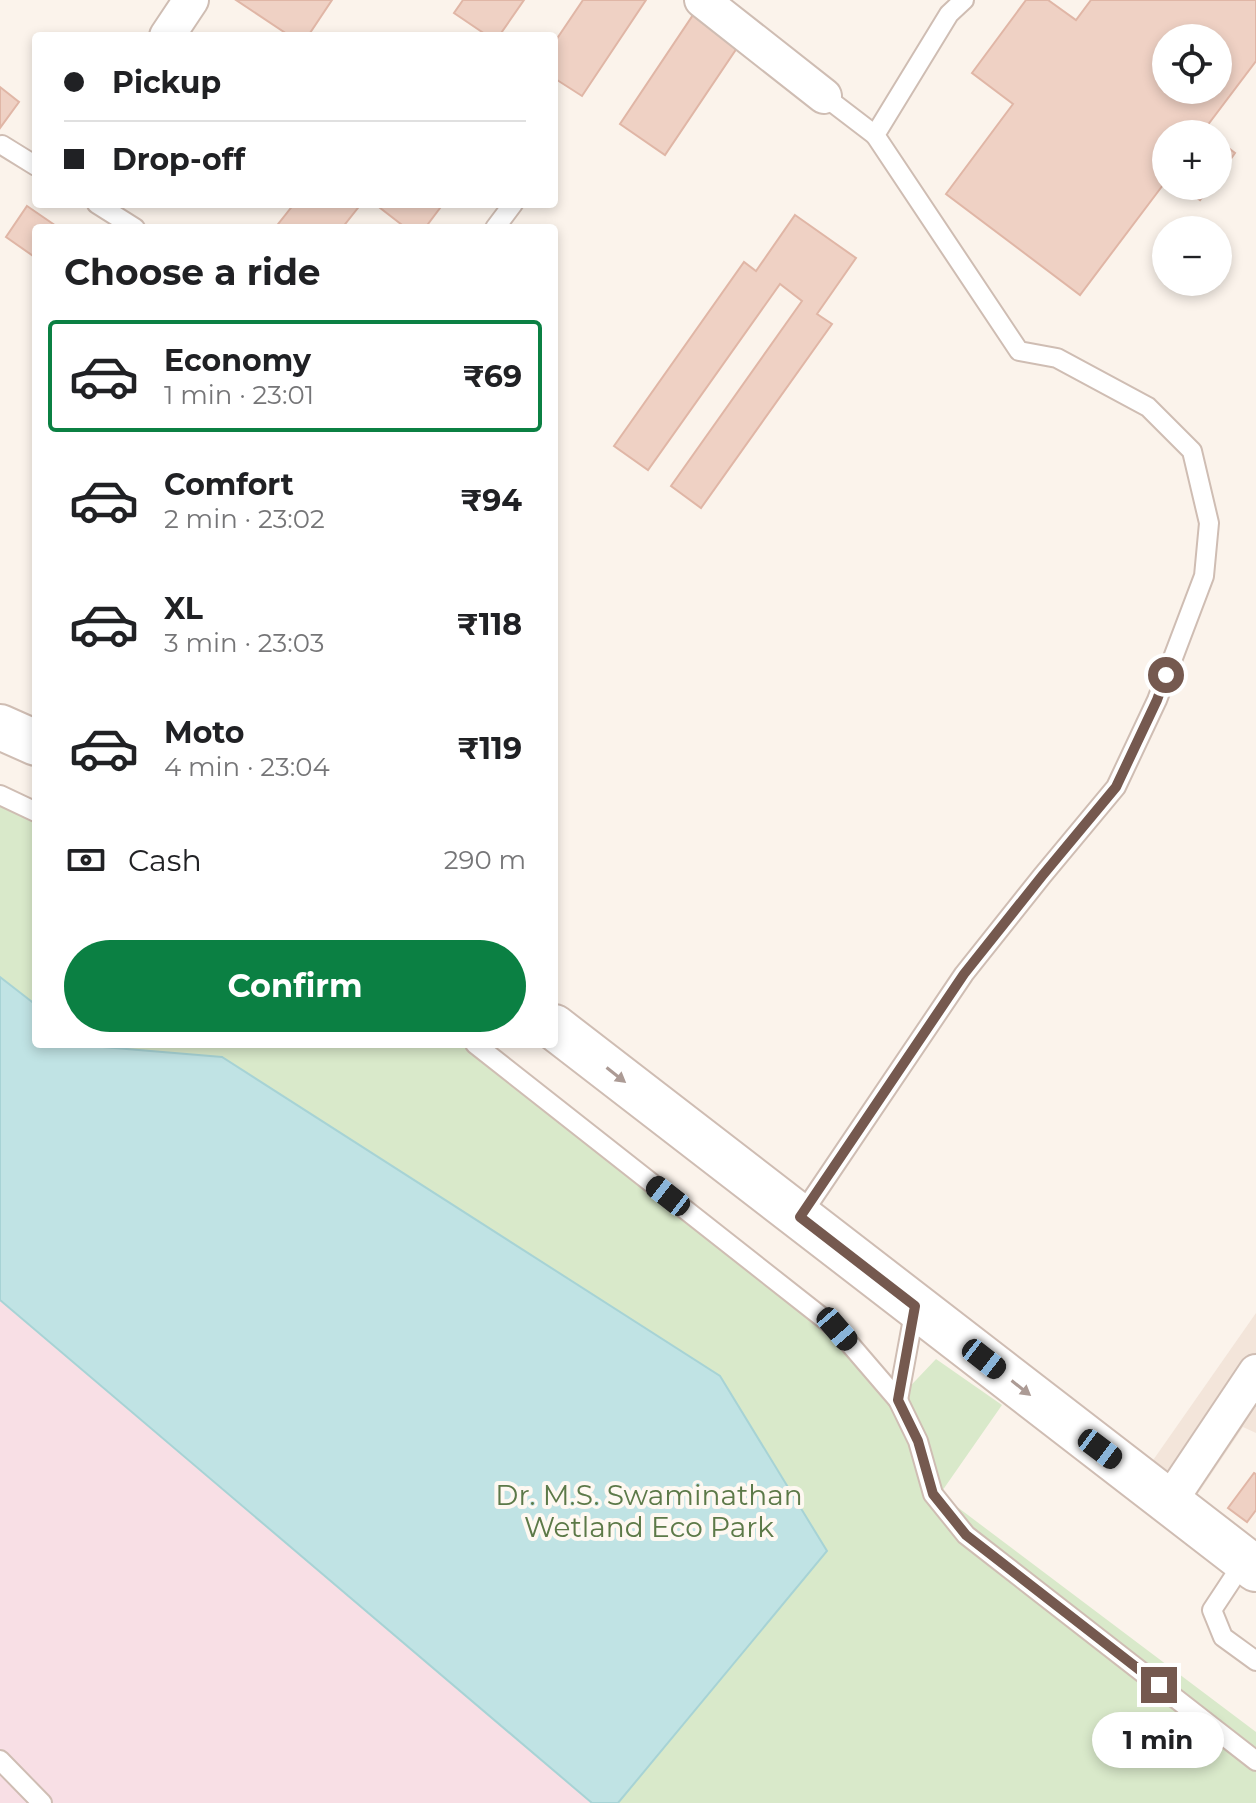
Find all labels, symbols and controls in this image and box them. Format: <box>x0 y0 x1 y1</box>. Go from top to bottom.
map controls <box>1152 24 1232 296</box>
button: locate <box>1152 24 1232 104</box>
text: Pickup <box>112 64 221 101</box>
button: + <box>1152 120 1232 200</box>
text: Drop-off <box>112 141 245 178</box>
button: − <box>1152 216 1232 296</box>
text: Choose a ride <box>64 250 321 294</box>
icon: car <box>68 340 140 412</box>
text: Economy <box>164 342 311 379</box>
text: ₹69 <box>463 358 522 395</box>
text: 1 min · 23:01 <box>164 379 314 411</box>
icon: car <box>68 464 140 536</box>
text: Comfort <box>164 466 294 503</box>
text: ₹94 <box>461 482 522 519</box>
text: 2 min · 23:02 <box>164 503 325 535</box>
icon: car <box>68 588 140 660</box>
text: XL <box>164 590 203 627</box>
text: ₹118 <box>457 606 522 643</box>
text: 3 min · 23:03 <box>164 627 324 659</box>
route start <box>1148 657 1184 693</box>
icon: car <box>68 712 140 784</box>
text: Moto <box>164 714 245 751</box>
text: ₹119 <box>457 730 522 767</box>
text: 4 min · 23:04 <box>164 751 330 783</box>
icon: cash <box>64 838 108 882</box>
text: Cash <box>128 842 202 879</box>
text: 290 m <box>444 844 526 876</box>
button: Confirm <box>64 940 526 1032</box>
one-way arrow <box>606 1066 626 1082</box>
car <box>642 1172 694 1220</box>
car <box>812 1303 862 1355</box>
car <box>958 1335 1010 1383</box>
one-way arrow <box>1011 1379 1031 1395</box>
car <box>1074 1425 1126 1473</box>
park label: Dr. M.S. Swaminathan Wetland Eco Park <box>495 1478 803 1544</box>
route end <box>1141 1667 1177 1703</box>
callout: 1 min <box>1093 1713 1225 1769</box>
text: 1 min <box>1123 1724 1193 1756</box>

